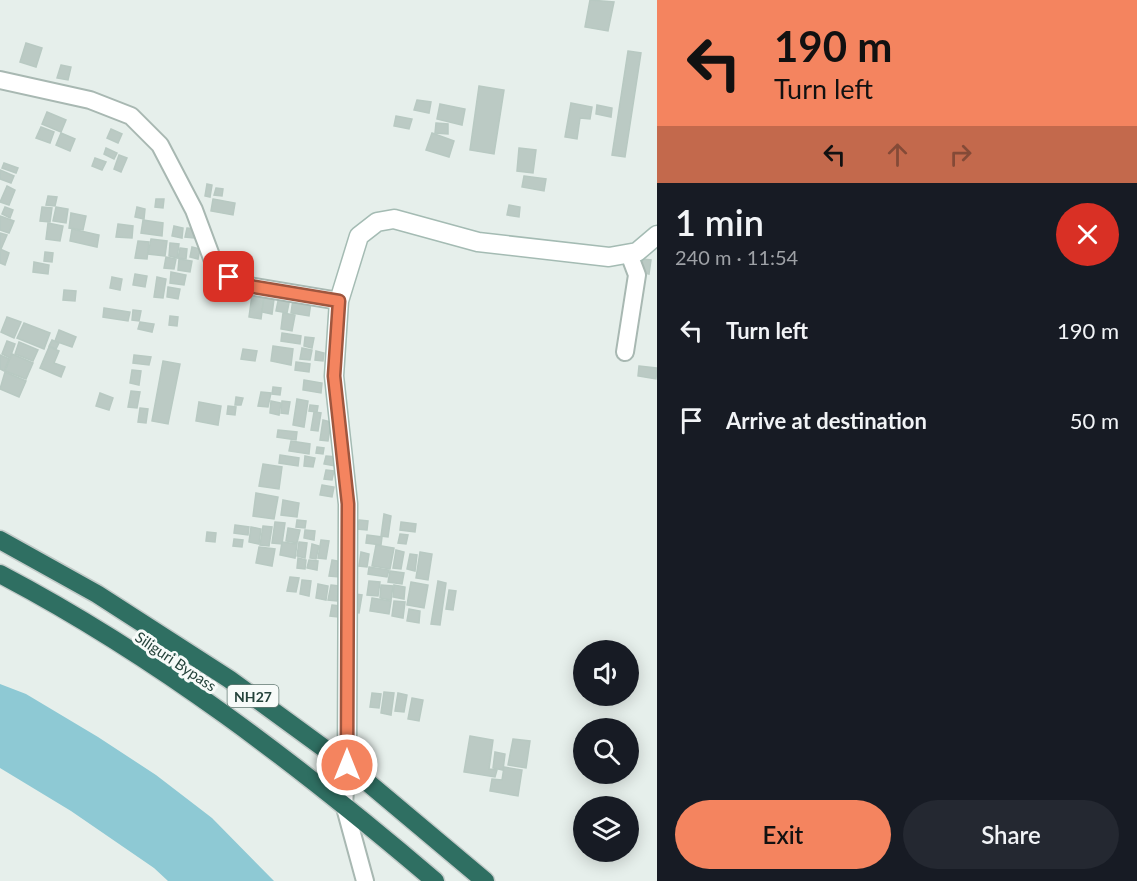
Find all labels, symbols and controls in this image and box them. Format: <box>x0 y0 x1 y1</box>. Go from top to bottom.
text: 190 m <box>774 21 892 71</box>
icon: left <box>675 24 753 102</box>
text: Turn left <box>774 72 873 105</box>
icon: left <box>818 138 851 171</box>
icon: ahead <box>881 138 914 171</box>
icon: right <box>944 138 977 171</box>
text: 1 min <box>675 200 764 244</box>
button: close <box>1056 203 1119 266</box>
text: 240 m · 11:54 <box>675 245 798 269</box>
pin <box>203 251 254 302</box>
icon: arrive <box>212 260 245 293</box>
icon: left <box>675 314 708 347</box>
text: Turn left <box>726 317 808 344</box>
text: 190 m <box>1057 317 1119 344</box>
icon: arrive <box>675 404 708 437</box>
text: Arrive at destination <box>726 407 927 434</box>
text: 50 m <box>1070 407 1119 434</box>
street label: Siliguri Bypass <box>132 627 220 695</box>
map controls <box>573 640 639 862</box>
button: sound <box>573 640 639 706</box>
road number: NH27 <box>228 685 278 707</box>
button: search <box>573 718 639 784</box>
position arrow <box>315 733 379 797</box>
button: layers <box>573 796 639 862</box>
button: Exit <box>675 800 891 869</box>
button: Share <box>903 800 1119 869</box>

